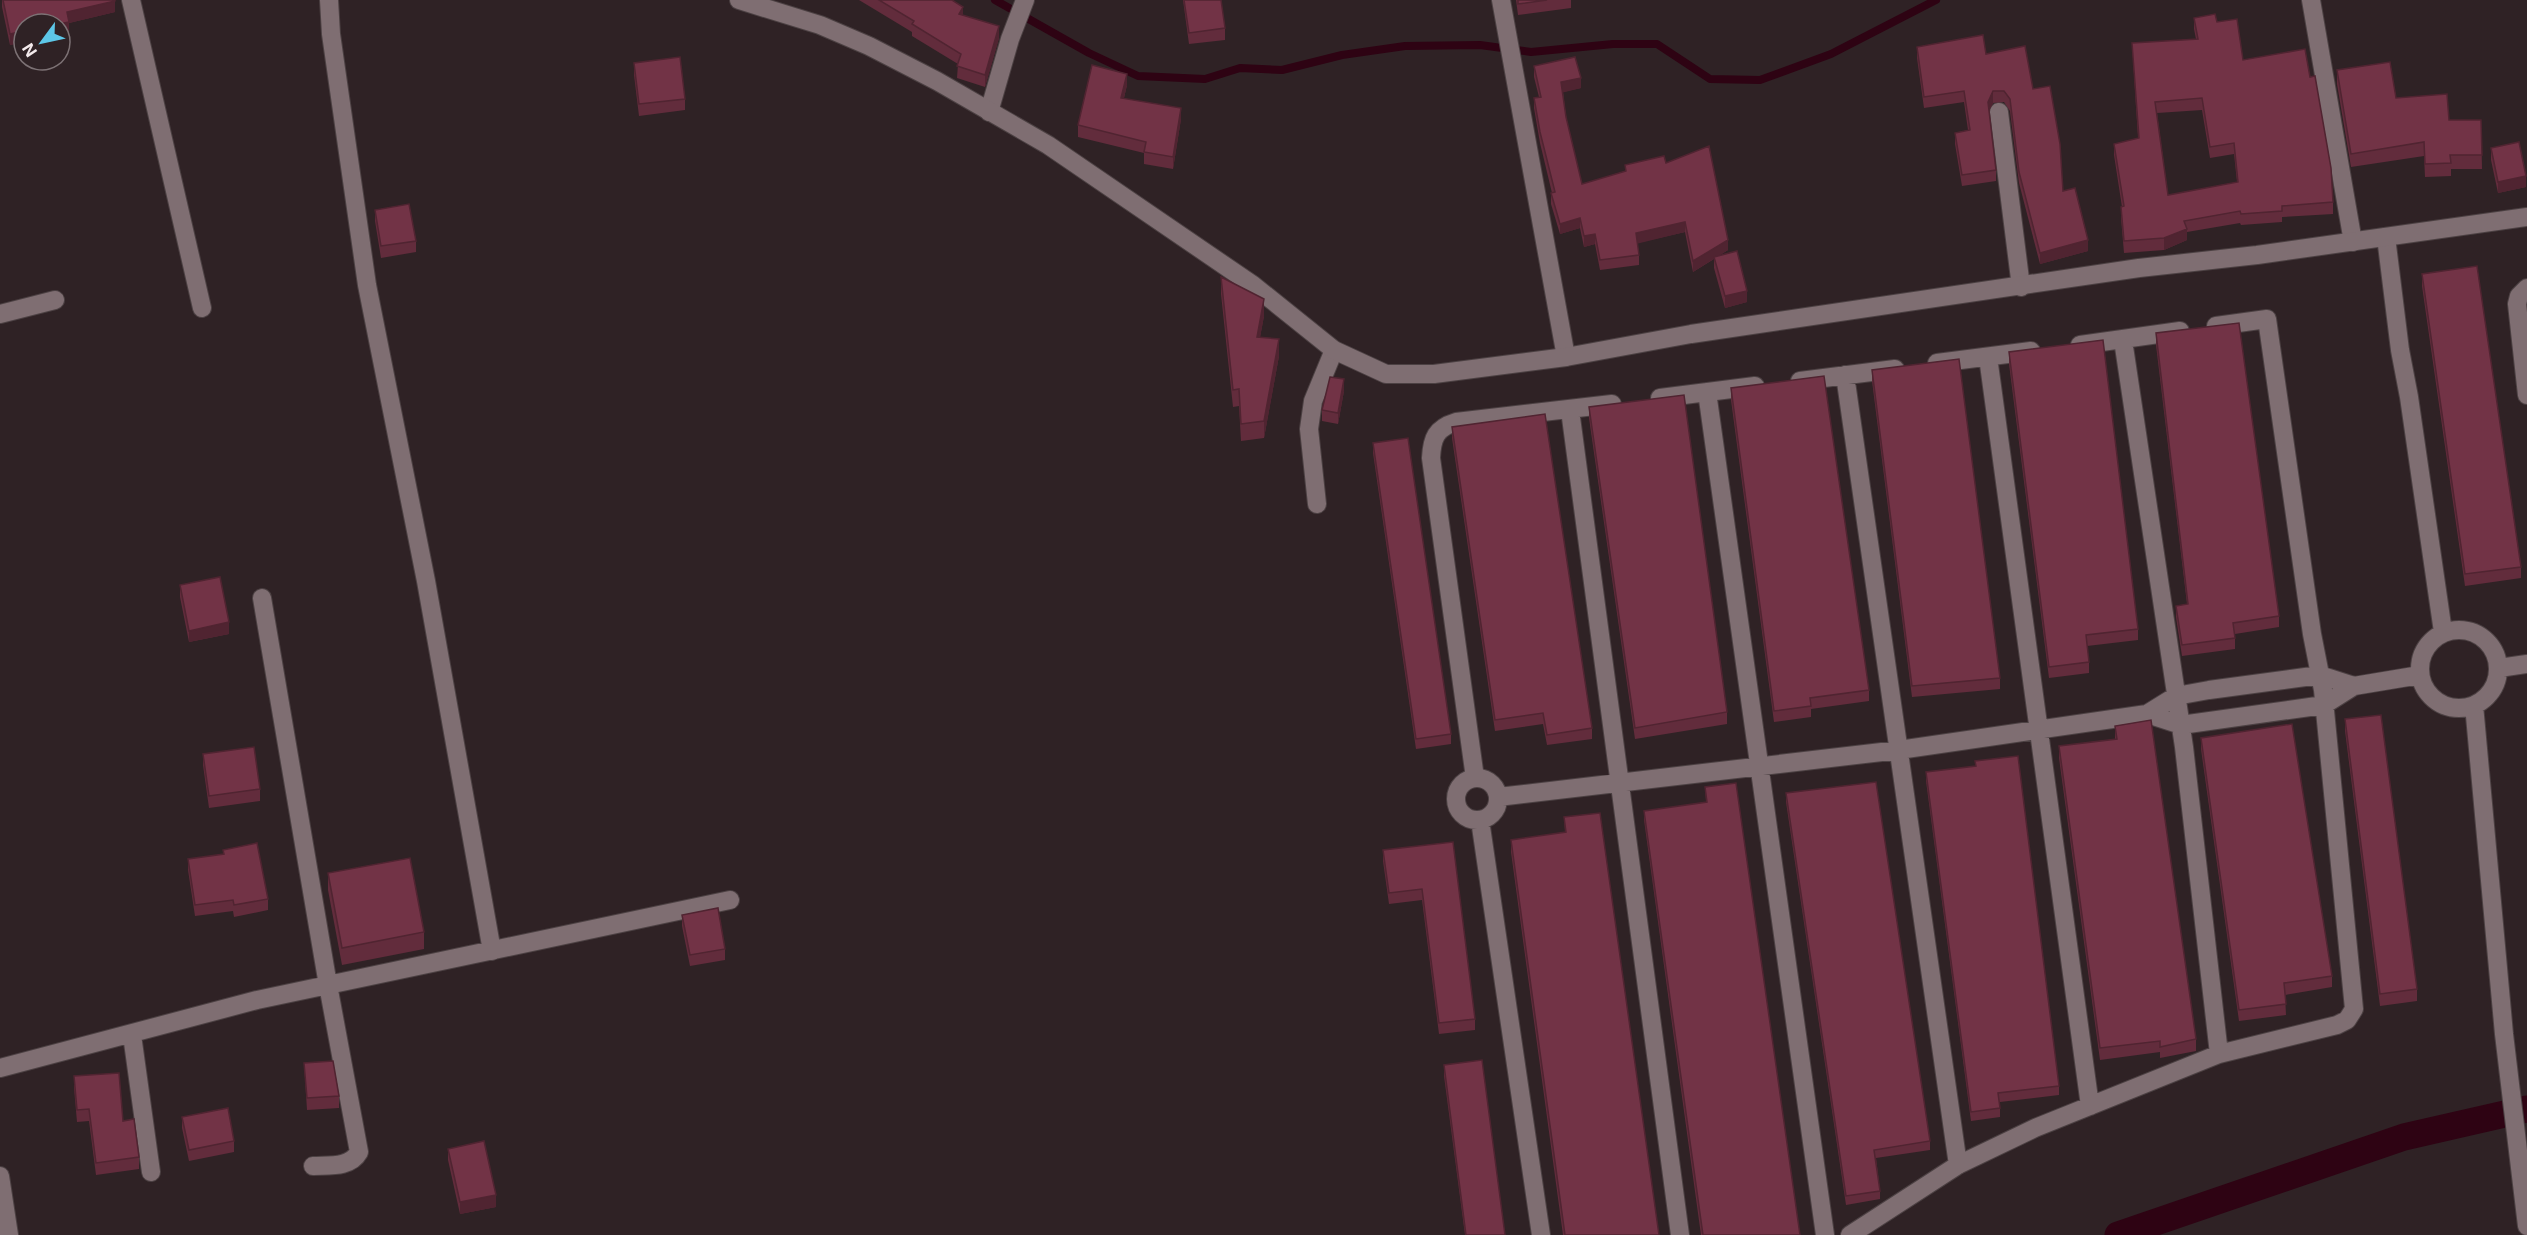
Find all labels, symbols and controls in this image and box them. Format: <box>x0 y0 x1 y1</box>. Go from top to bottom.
north arrow <box>12 12 72 72</box>
text: N <box>18 40 41 61</box>

